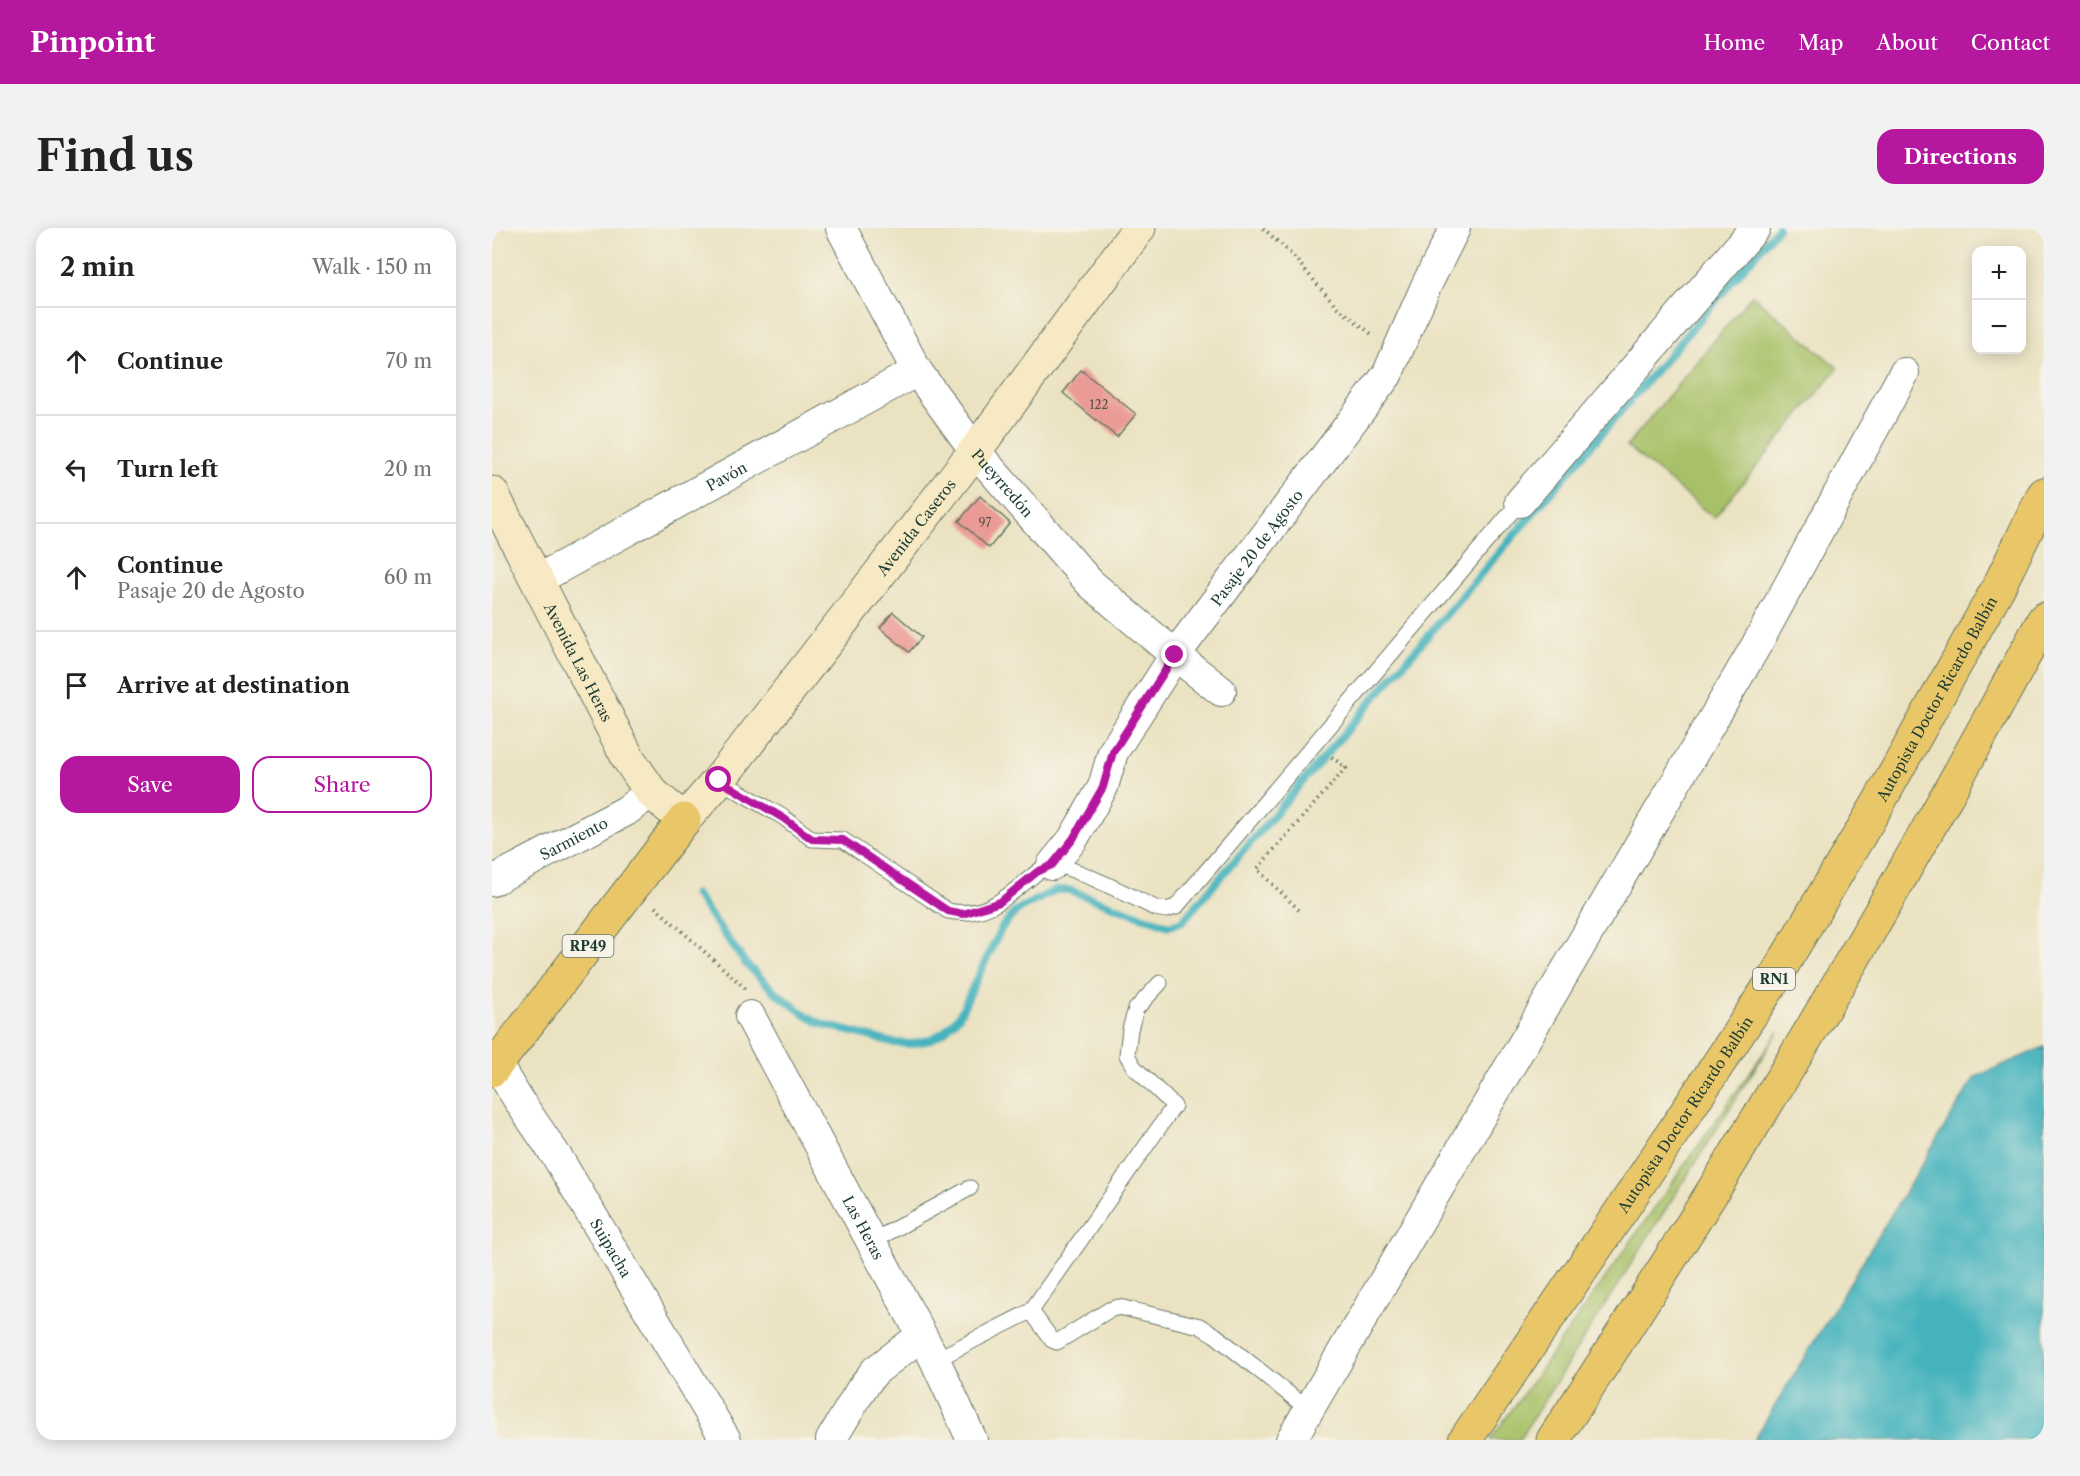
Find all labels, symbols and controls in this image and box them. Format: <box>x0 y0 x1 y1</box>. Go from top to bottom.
text: Pinpoint <box>30 25 155 59</box>
text: Home <box>1704 30 1765 55</box>
text: Map <box>1798 30 1843 55</box>
text: About <box>1876 30 1938 55</box>
text: Contact <box>1971 30 2050 55</box>
button: Directions <box>1877 129 2044 184</box>
text: Find us <box>36 130 194 182</box>
map controls <box>1972 246 2026 354</box>
button: + <box>1972 246 2026 300</box>
text: 2 min <box>60 251 135 283</box>
text: Walk · 150 m <box>312 255 432 279</box>
button: − <box>1972 300 2026 354</box>
icon: ahead <box>60 345 93 378</box>
text: Continue <box>117 348 223 375</box>
text: 70 m <box>386 349 432 373</box>
house number: 122 <box>1090 397 1109 412</box>
street label: Pueyrredón <box>968 445 1038 521</box>
icon: left <box>60 453 93 486</box>
text: Turn left <box>117 456 218 483</box>
text: 20 m <box>384 457 432 481</box>
street label: Pavón <box>703 457 750 495</box>
street label: Avenida Caseros <box>872 475 959 580</box>
street label: Pasaje 20 de Agosto <box>1206 485 1307 609</box>
house number: 97 <box>979 515 992 530</box>
text: Continue <box>117 552 223 579</box>
icon: ahead <box>60 561 93 594</box>
text: 60 m <box>384 565 432 589</box>
text: Pasaje 20 de Agosto <box>117 579 305 603</box>
street label: Autopista Doctor Ricardo Balbín <box>1871 592 2001 805</box>
street label: Avenida Las Heras <box>540 599 617 725</box>
route end <box>1161 641 1187 667</box>
icon: arrive <box>60 669 93 702</box>
text: Arrive at destination <box>117 672 350 699</box>
button: Save <box>60 756 240 813</box>
button: Share <box>252 756 432 813</box>
route start <box>705 766 731 792</box>
street label: Sarmiento <box>536 813 611 864</box>
road number: RP49 <box>562 935 614 957</box>
road number: RN1 <box>1753 968 1795 990</box>
street label: Autopista Doctor Ricardo Balbín <box>1613 1012 1757 1217</box>
street label: Las Heras <box>839 1192 889 1263</box>
street label: Suipacha <box>586 1215 636 1281</box>

